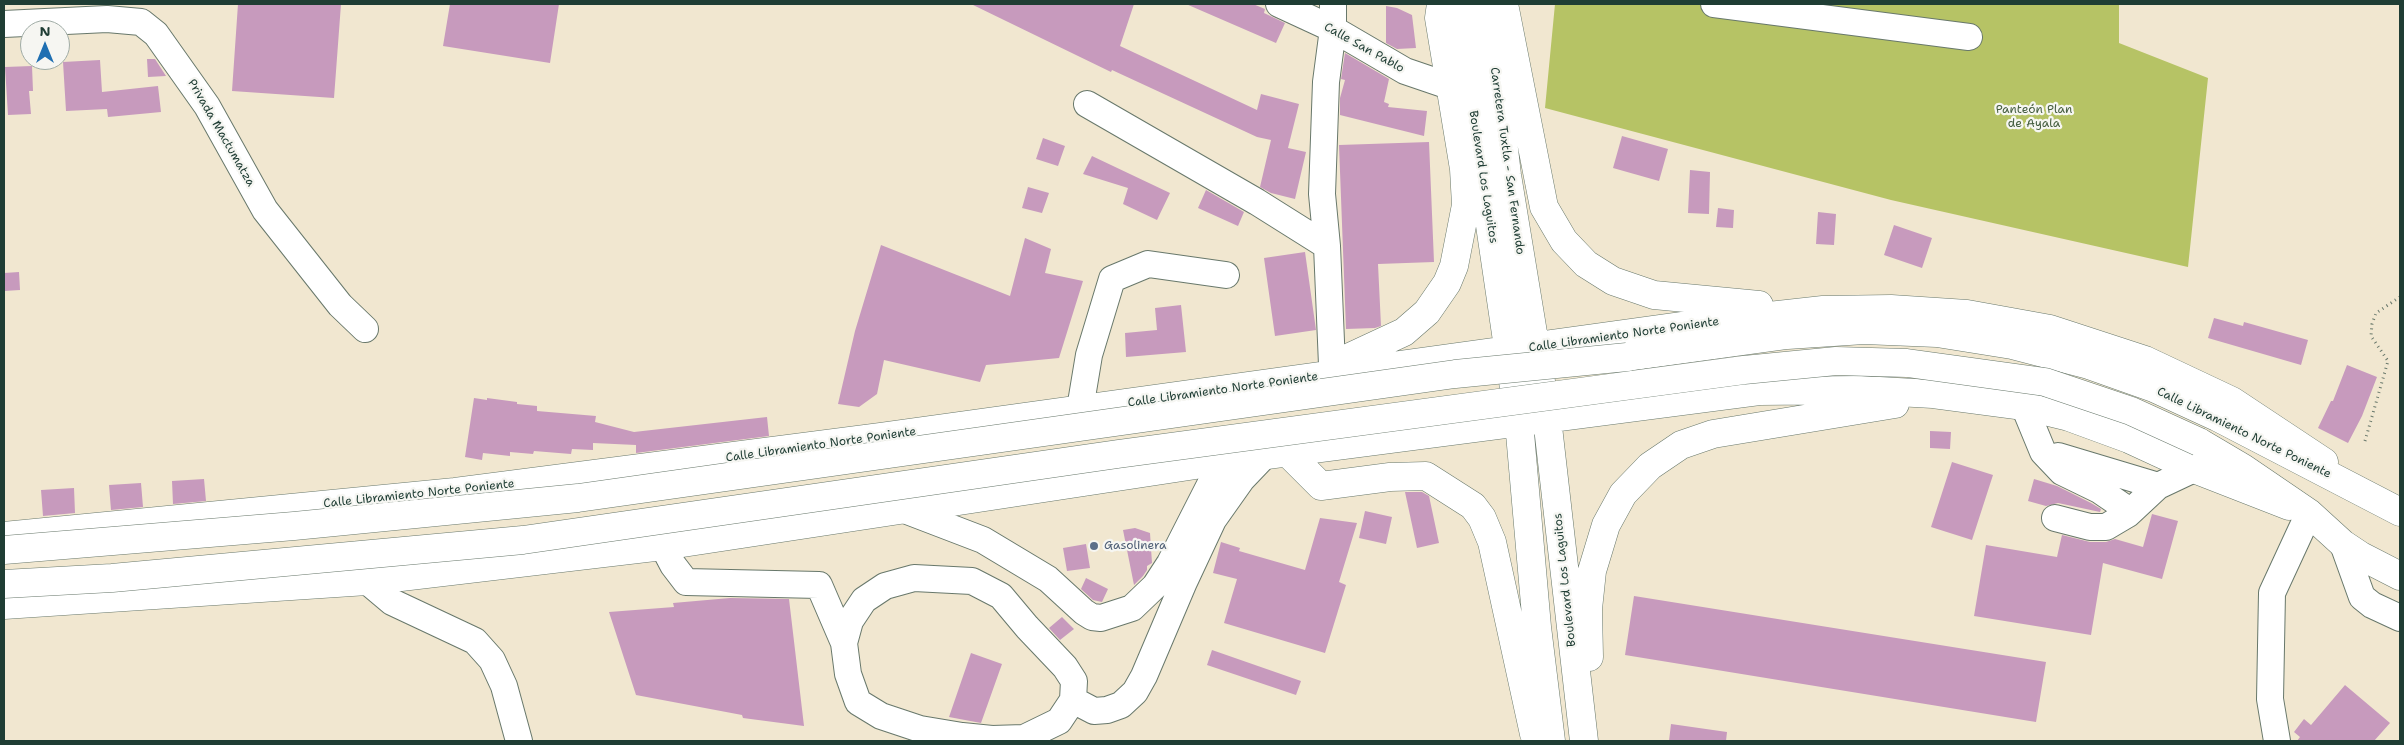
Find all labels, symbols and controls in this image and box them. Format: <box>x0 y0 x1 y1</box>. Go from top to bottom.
north arrow <box>20 20 70 70</box>
street label: Calle San Pablo <box>1321 20 1407 76</box>
text: N <box>39 22 51 40</box>
street label: Carretera Tuxtla - San Fernando <box>1487 66 1527 256</box>
street label: Privada Mactumatza <box>184 77 258 189</box>
park label: Panteón Plan de Ayala <box>1996 103 2072 131</box>
street label: Boulevard Los Laguitos <box>1465 110 1501 244</box>
street label: Calle Libramiento Norte Poniente <box>1528 315 1720 355</box>
street label: Calle Libramiento Norte Poniente <box>1127 370 1319 410</box>
street label: Calle Libramiento Norte Poniente <box>2155 384 2333 482</box>
street label: Calle Libramiento Norte Poniente <box>725 425 917 465</box>
street label: Calle Libramiento Norte Poniente <box>323 477 515 511</box>
street label: Boulevard Los Laguitos <box>1551 512 1579 648</box>
place label: Gasolinera <box>1104 539 1166 553</box>
marker: Gasolinera <box>1088 540 1100 552</box>

